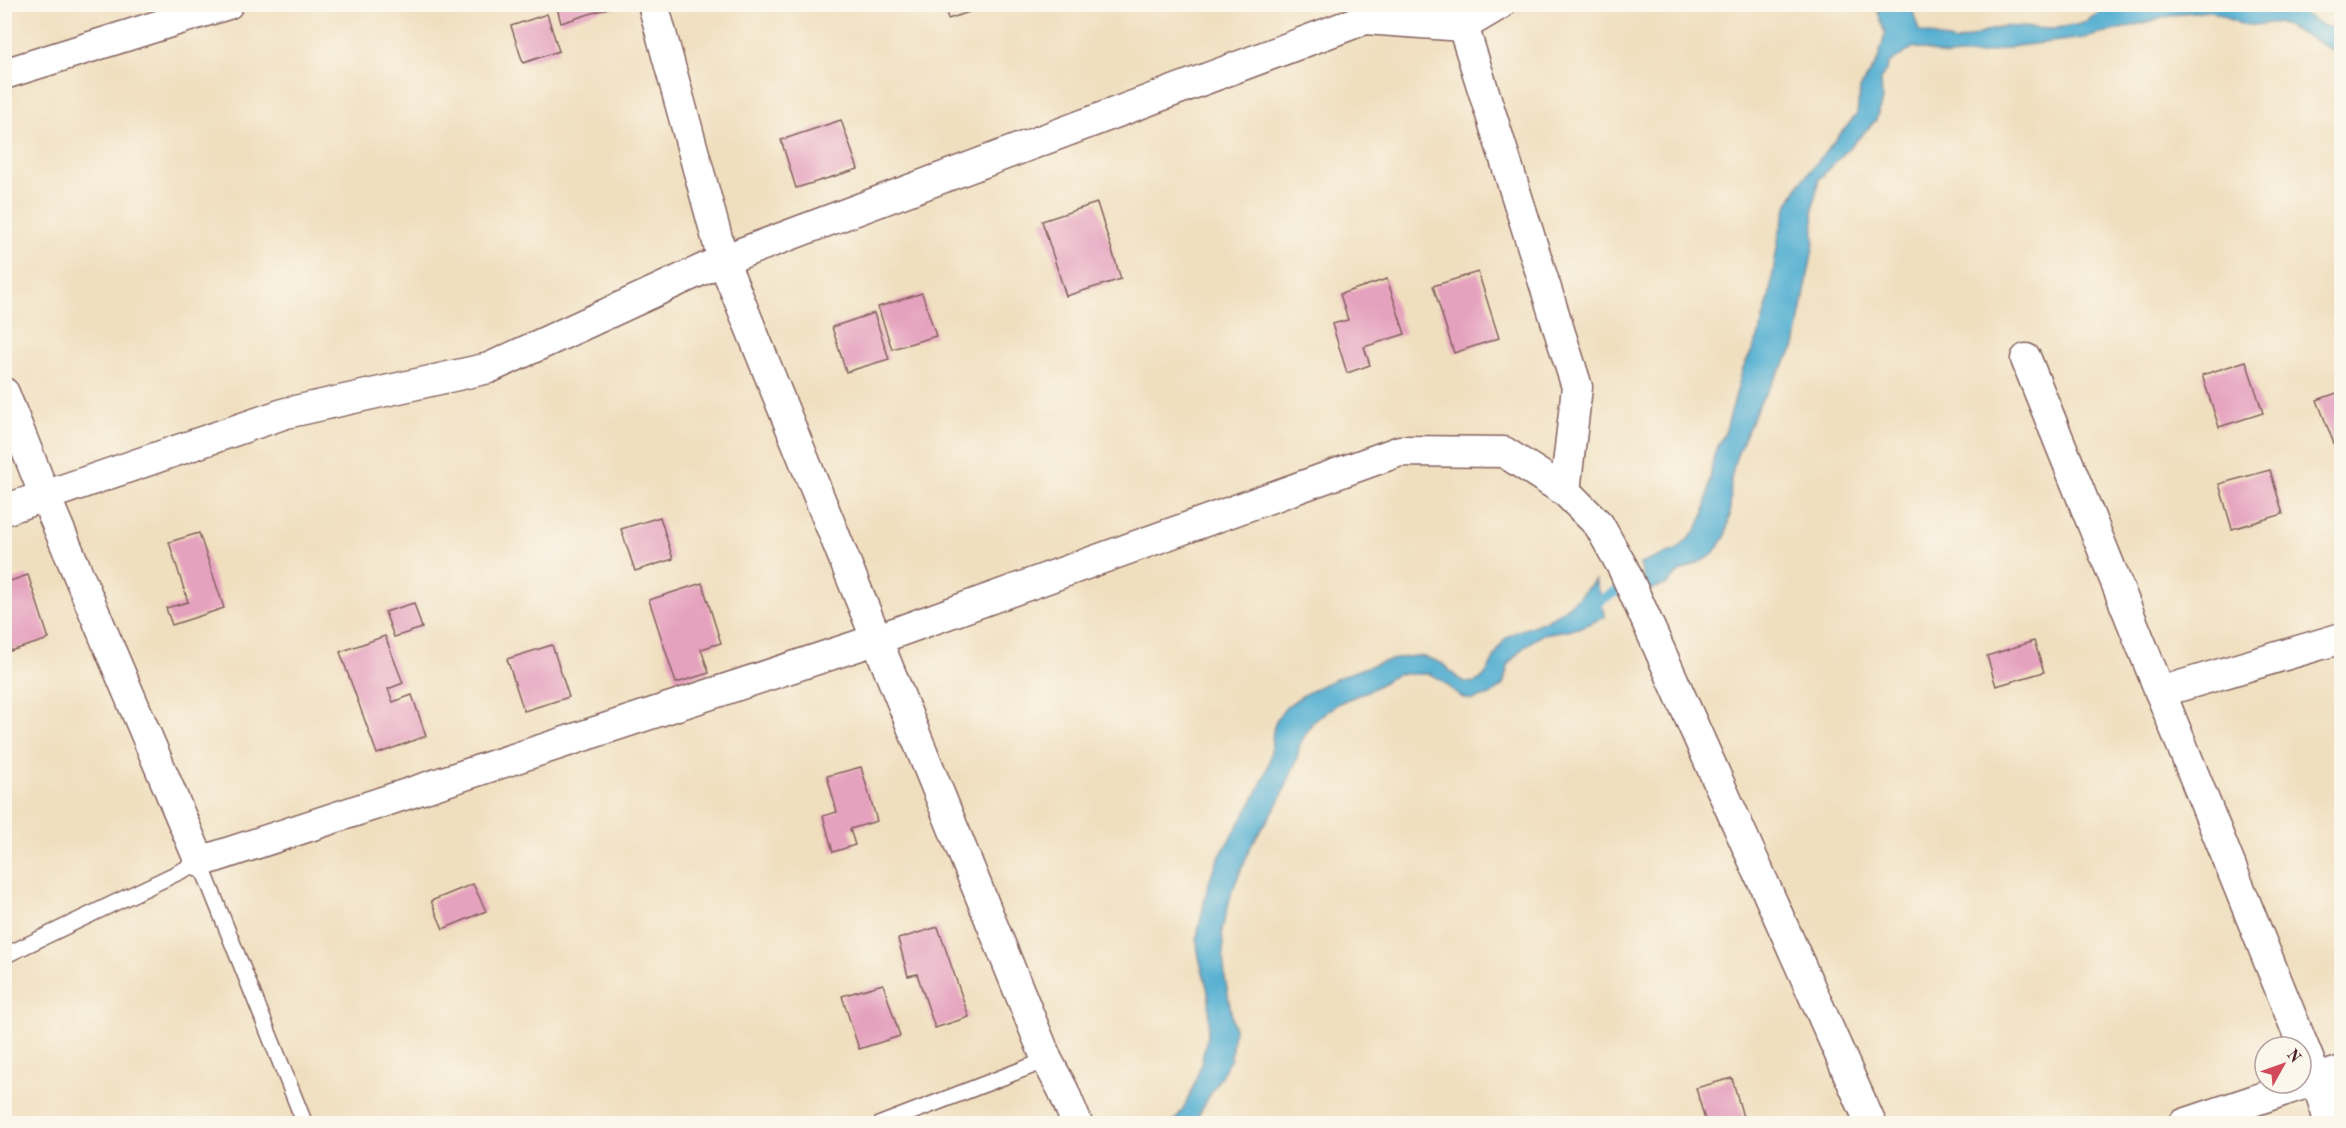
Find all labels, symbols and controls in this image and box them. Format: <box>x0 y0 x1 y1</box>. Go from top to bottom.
north arrow <box>2253 1035 2313 1095</box>
text: N <box>2283 1047 2304 1067</box>

